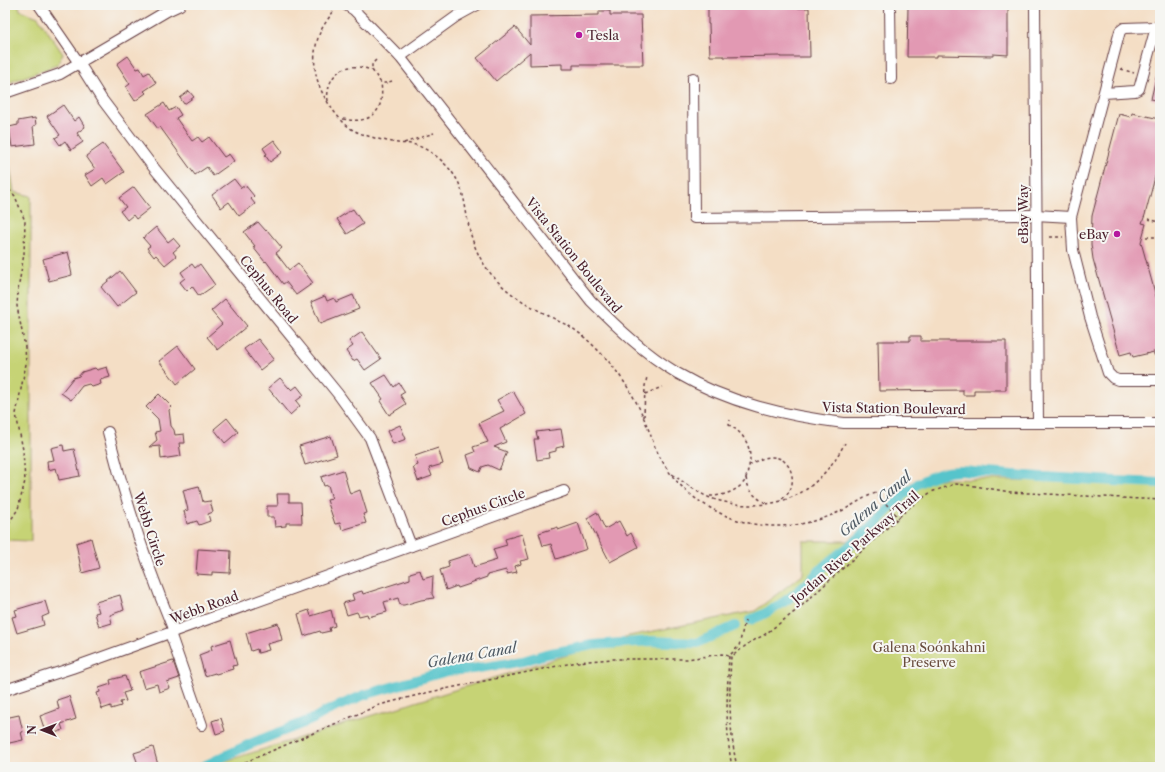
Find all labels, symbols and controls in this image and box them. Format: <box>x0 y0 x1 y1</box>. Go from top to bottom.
place label: Tesla <box>587 27 619 43</box>
marker: Tesla <box>574 30 584 40</box>
street label: eBay Way <box>1015 184 1031 244</box>
street label: Vista Station Boulevard <box>522 193 625 316</box>
place label: eBay <box>1079 226 1110 242</box>
marker: eBay <box>1112 229 1122 239</box>
street label: Cephus Road <box>237 252 301 326</box>
street label: Vista Station Boulevard <box>821 399 966 417</box>
water label: Galena Canal <box>835 467 916 540</box>
street label: Cephus Circle <box>439 484 527 530</box>
street label: Jordan River Parkway Trail <box>786 487 922 608</box>
street label: Webb Circle <box>130 489 169 568</box>
street label: Webb Road <box>167 587 241 627</box>
water label: Galena Canal <box>426 638 520 672</box>
park label: Galena Soónkahni Preserve <box>873 639 986 670</box>
north arrow <box>22 710 62 750</box>
text: N <box>25 725 39 735</box>

